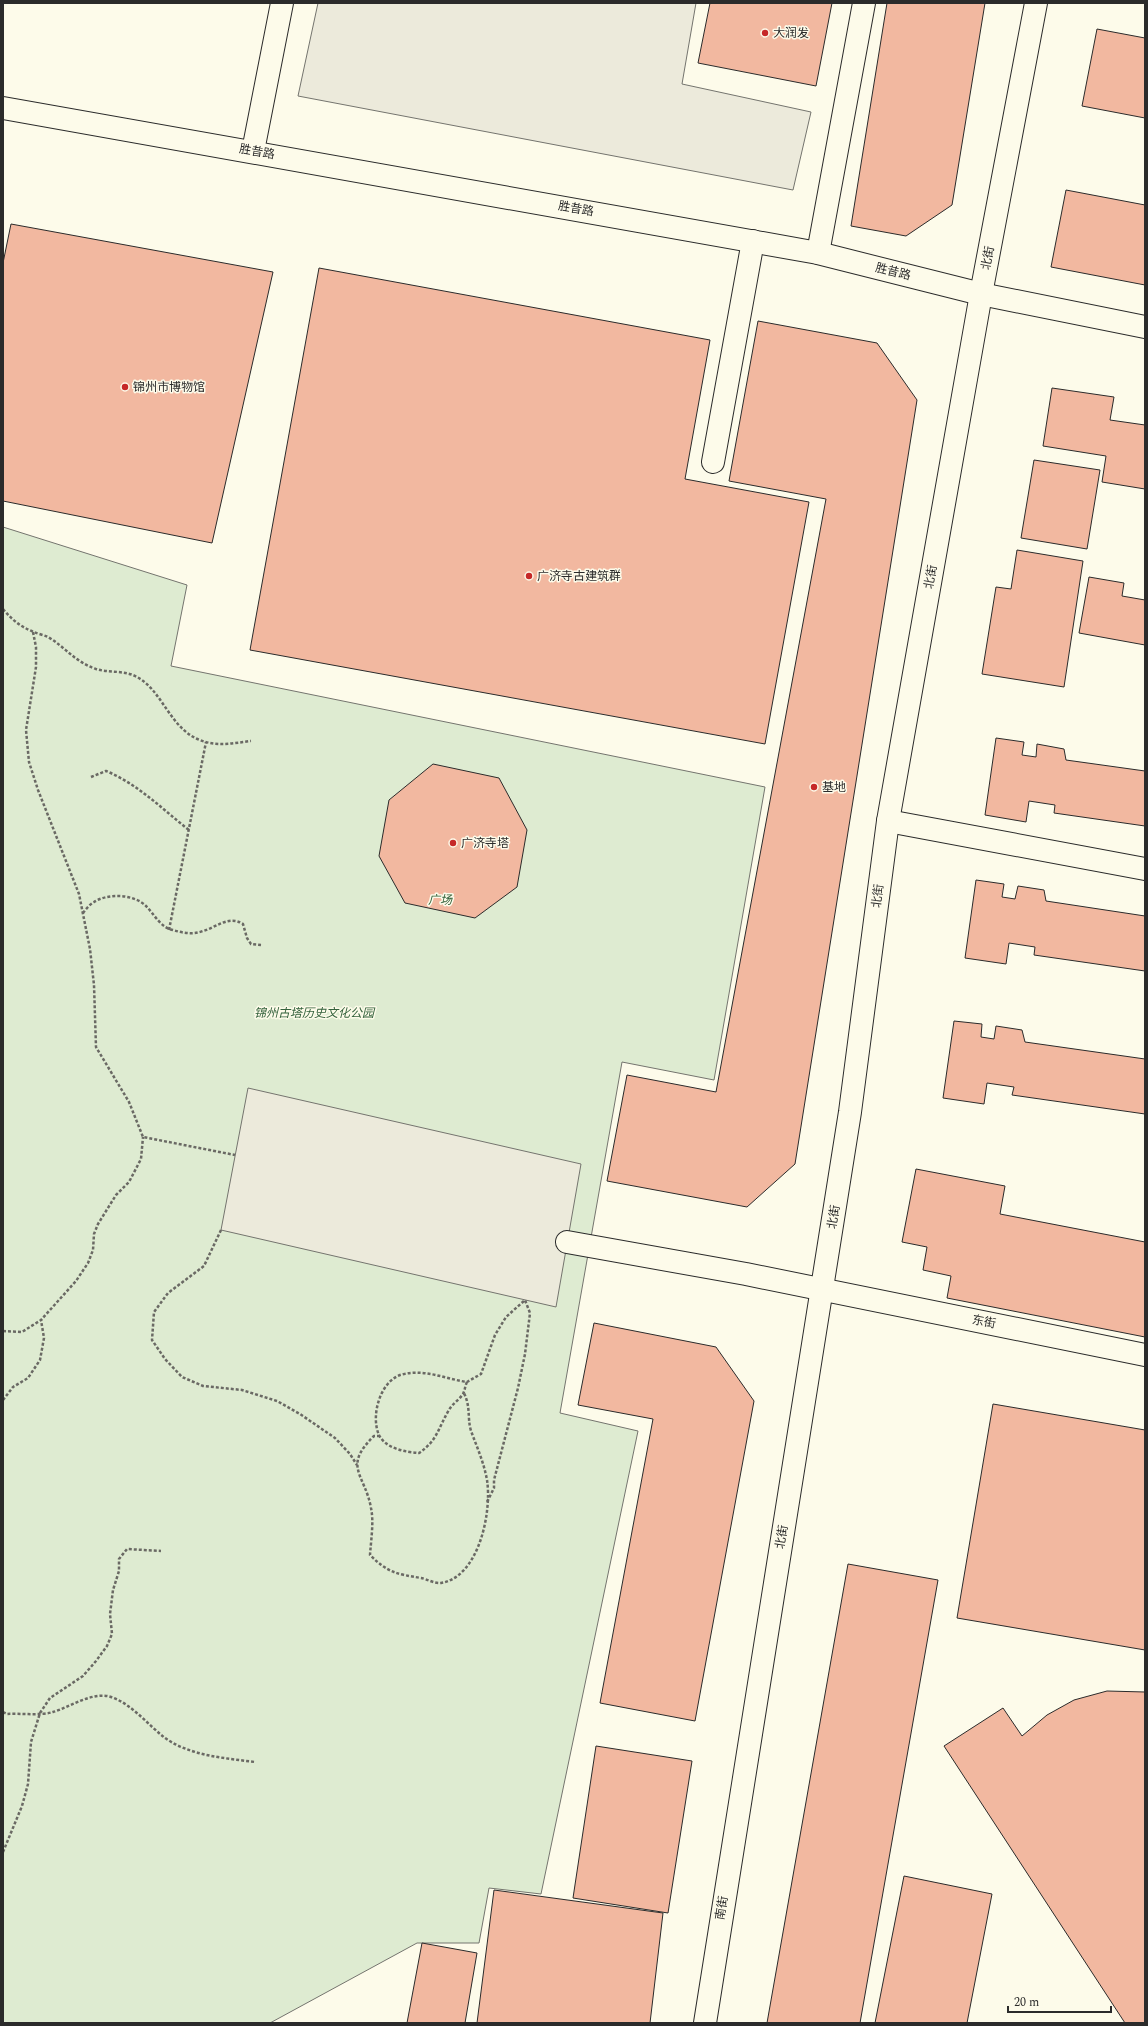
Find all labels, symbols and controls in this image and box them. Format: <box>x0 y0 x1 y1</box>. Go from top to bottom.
place label: 大润发 <box>773 24 809 43</box>
marker: 大润发 <box>760 28 770 38</box>
street label: 胜昔路 <box>238 140 276 164</box>
street label: 胜昔路 <box>557 197 595 221</box>
street label: 北街 <box>976 244 1000 272</box>
street label: 胜昔路 <box>873 258 913 286</box>
place label: 锦州市博物馆 <box>133 378 205 397</box>
marker: 锦州市博物馆 <box>120 382 130 392</box>
street label: 北街 <box>920 564 942 590</box>
place label: 广济寺古建筑群 <box>537 567 621 586</box>
marker: 广济寺古建筑群 <box>524 571 534 581</box>
place label: 基地 <box>822 778 846 797</box>
marker: 基地 <box>809 782 819 792</box>
place label: 广济寺塔 <box>461 834 509 853</box>
marker: 广济寺塔 <box>448 838 458 848</box>
street label: 北街 <box>867 883 889 909</box>
park label: 广场 <box>428 891 453 910</box>
park label: 锦州古塔历史文化公园 <box>254 1004 376 1023</box>
street label: 北街 <box>823 1204 845 1230</box>
street label: 东街 <box>970 1310 998 1334</box>
street label: 北街 <box>771 1524 793 1550</box>
street label: 南街 <box>711 1895 733 1921</box>
scale bar <box>1008 1988 1111 2014</box>
text: 20 m <box>1014 1993 1039 2012</box>

